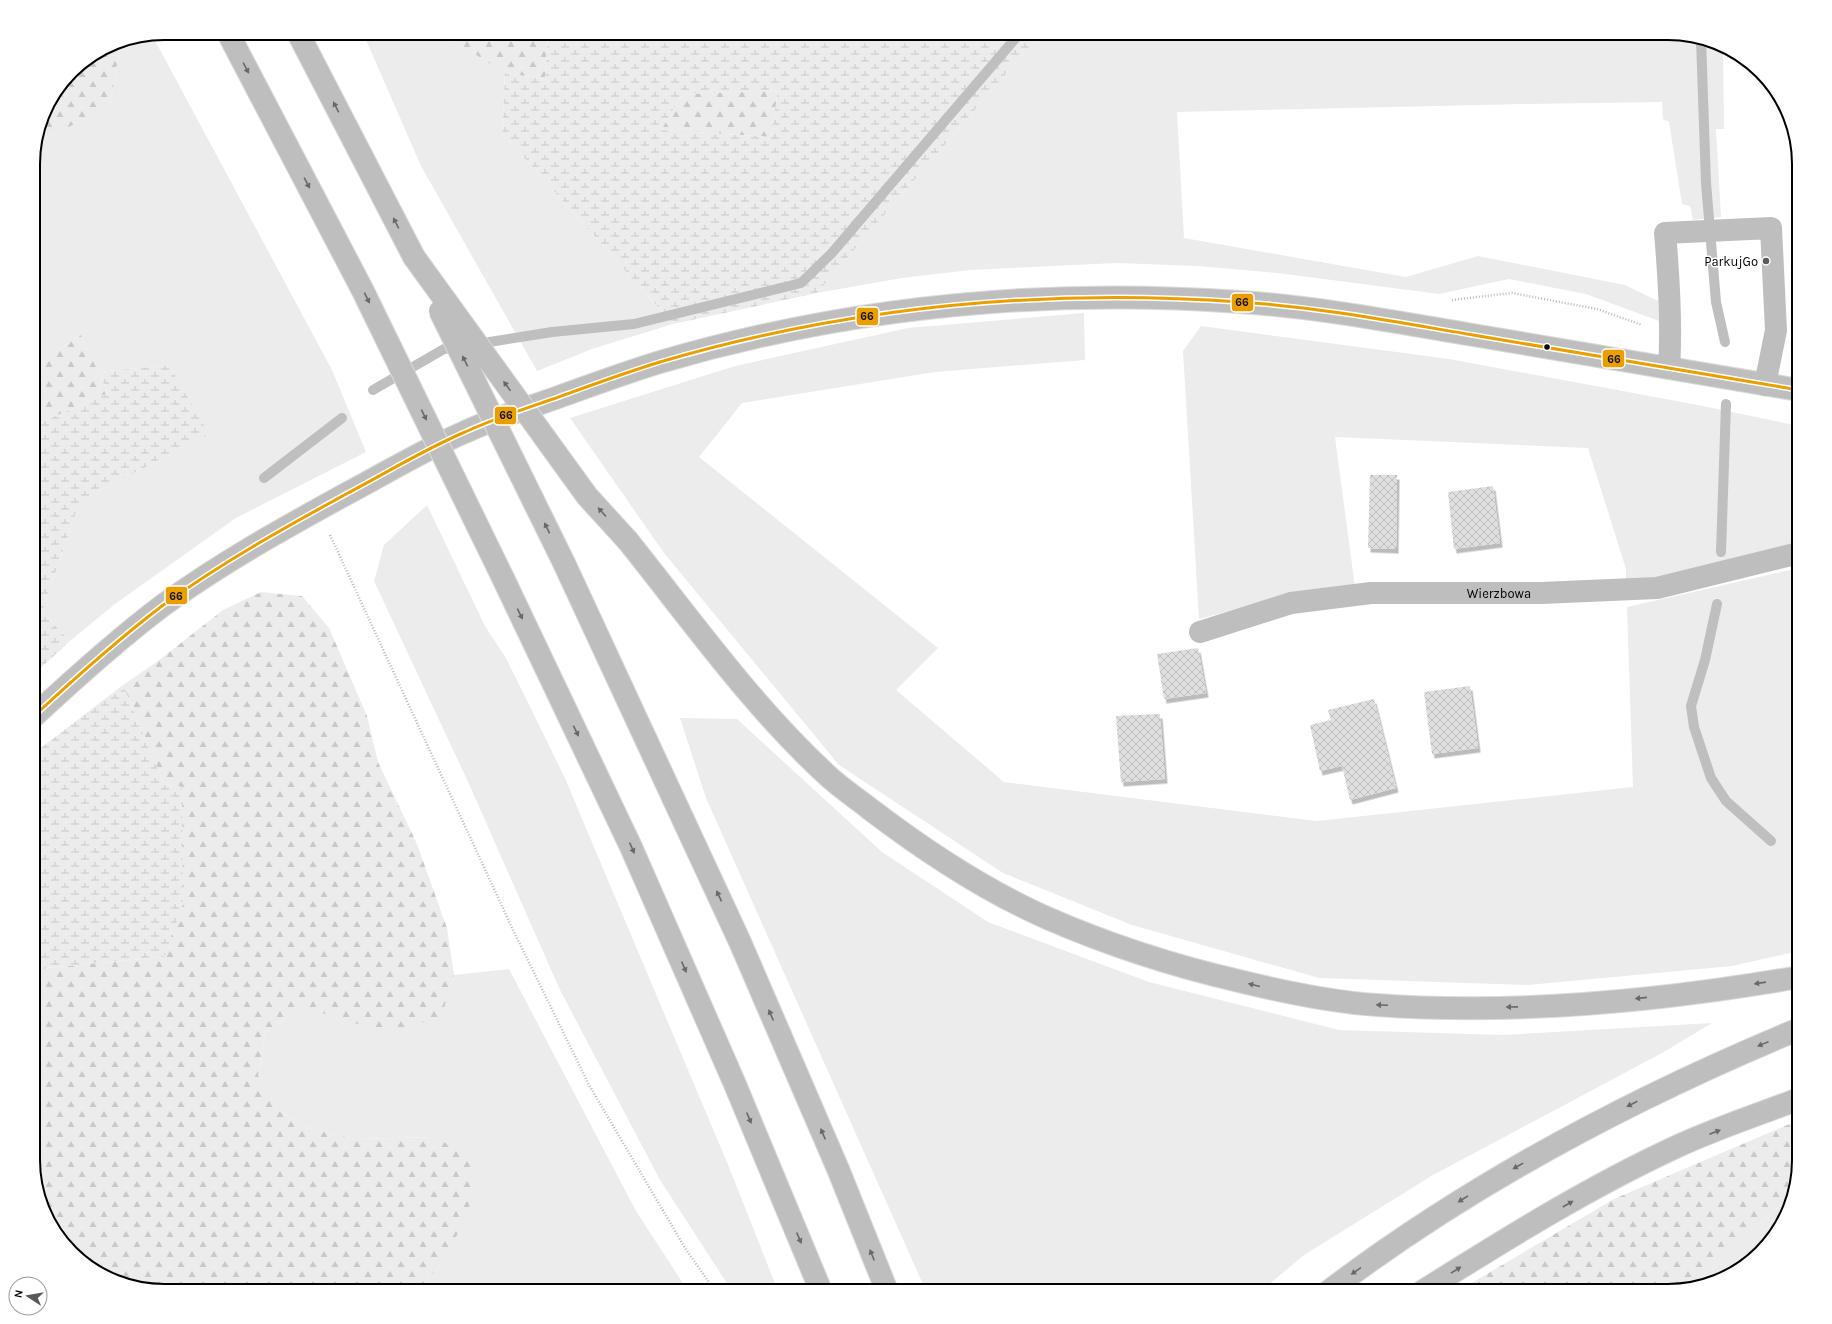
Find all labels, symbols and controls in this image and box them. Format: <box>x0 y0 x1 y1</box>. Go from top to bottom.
one-way arrow <box>243 62 250 73</box>
one-way arrow <box>333 101 339 113</box>
one-way arrow <box>304 177 310 188</box>
one-way arrow <box>393 217 399 228</box>
place label: ParkujGo <box>1704 254 1758 269</box>
marker: ParkujGo <box>1761 256 1771 266</box>
one-way arrow <box>364 292 370 304</box>
line badge: 66 <box>1231 293 1254 312</box>
text: 66 <box>1235 296 1249 309</box>
line badge: 66 <box>856 307 879 326</box>
text: 66 <box>860 310 874 323</box>
unlabelled marker <box>1542 342 1552 352</box>
line badge: 66 <box>1602 349 1625 368</box>
text: 66 <box>1607 353 1621 366</box>
one-way arrow <box>462 355 468 367</box>
one-way arrow <box>503 380 511 391</box>
line badge: 66 <box>494 406 517 425</box>
one-way arrow <box>421 409 427 421</box>
text: 66 <box>499 409 513 422</box>
one-way arrow <box>597 507 606 517</box>
one-way arrow <box>544 522 550 534</box>
line badge: 66 <box>165 586 188 605</box>
street label: Wierzbowa <box>1467 586 1531 601</box>
text: 66 <box>169 590 183 603</box>
one-way arrow <box>517 608 523 619</box>
one-way arrow <box>573 725 579 737</box>
one-way arrow <box>629 843 635 854</box>
one-way arrow <box>716 891 722 902</box>
one-way arrow <box>681 962 687 973</box>
one-way arrow <box>1754 980 1767 986</box>
one-way arrow <box>1247 981 1260 987</box>
one-way arrow <box>1635 995 1647 1001</box>
one-way arrow <box>1376 1002 1388 1009</box>
one-way arrow <box>1505 1004 1518 1010</box>
one-way arrow <box>768 1009 774 1021</box>
one-way arrow <box>1756 1042 1768 1048</box>
one-way arrow <box>1626 1101 1638 1107</box>
one-way arrow <box>747 1112 753 1124</box>
one-way arrow <box>1709 1128 1721 1134</box>
one-way arrow <box>820 1129 826 1140</box>
one-way arrow <box>1512 1163 1524 1170</box>
one-way arrow <box>1458 1195 1469 1203</box>
one-way arrow <box>1562 1200 1573 1207</box>
one-way arrow <box>796 1232 802 1243</box>
one-way arrow <box>869 1248 875 1260</box>
one-way arrow <box>1350 1267 1361 1275</box>
one-way arrow <box>1450 1267 1462 1274</box>
north arrow <box>8 1276 48 1316</box>
text: N <box>12 1289 26 1299</box>

